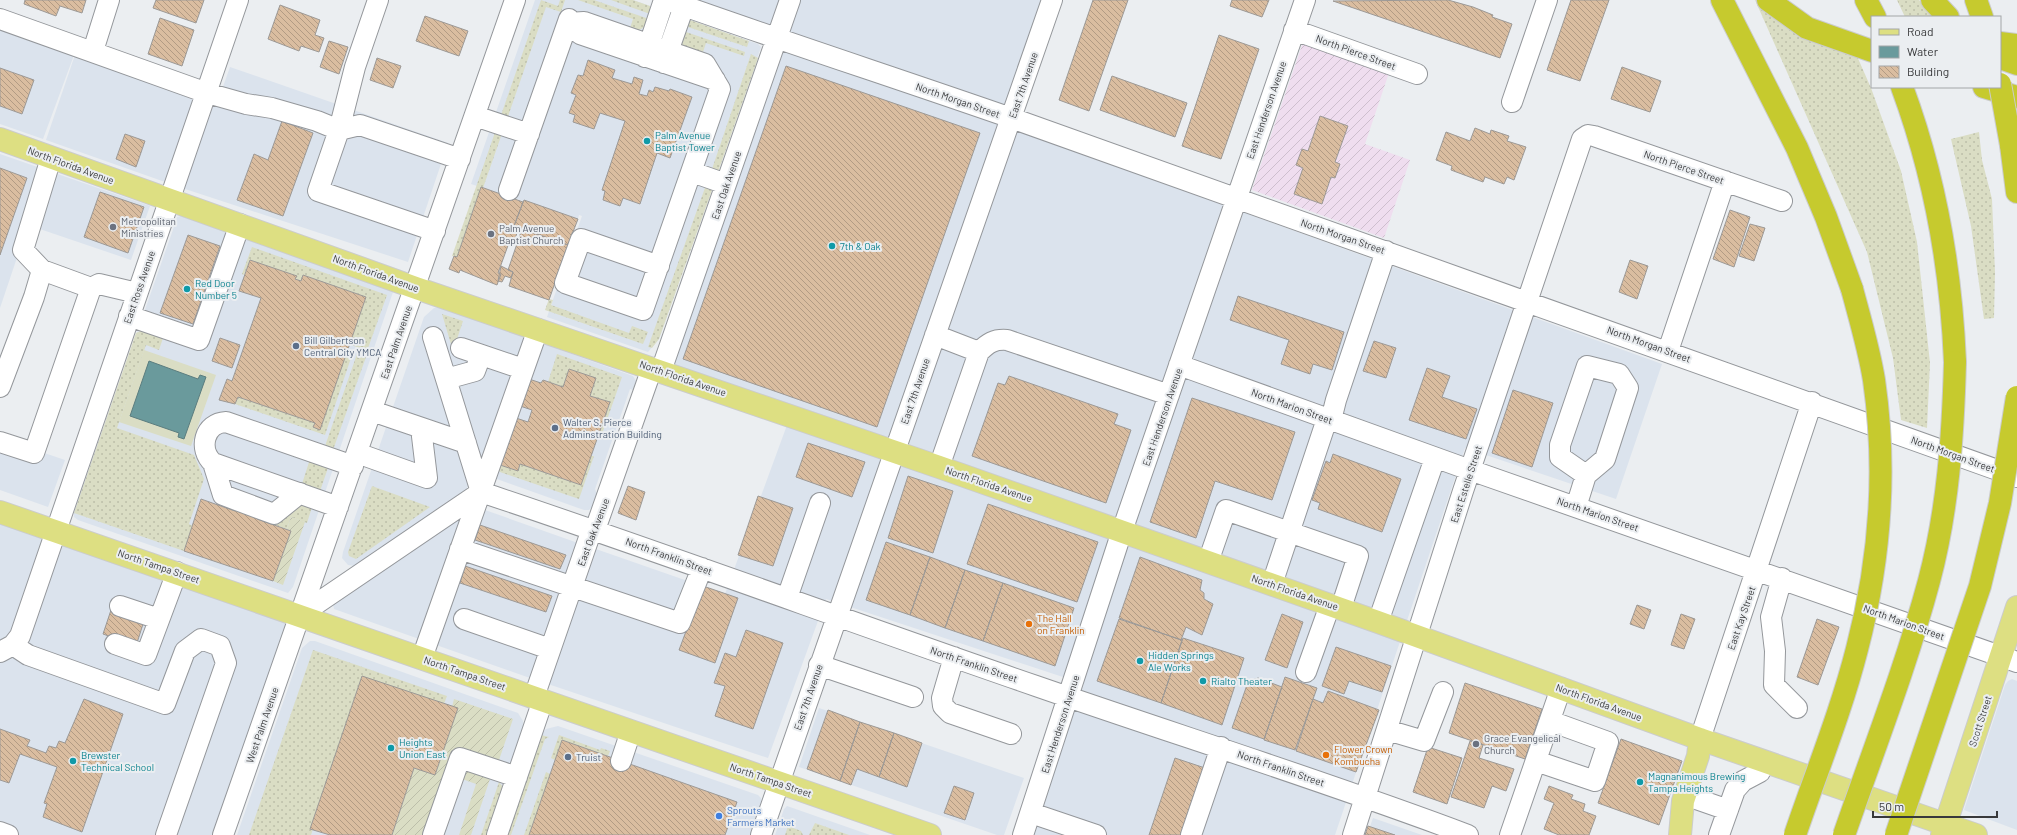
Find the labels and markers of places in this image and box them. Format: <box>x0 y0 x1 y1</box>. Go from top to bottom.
place label: Palm Avenue Baptist Tower <box>655 129 715 153</box>
marker: Palm Avenue Baptist Tower <box>642 136 652 146</box>
place label: Metropolitan Ministries <box>121 215 176 239</box>
marker: Metropolitan Ministries <box>108 222 118 232</box>
place label: Palm Avenue Baptist Church <box>499 222 563 246</box>
marker: Palm Avenue Baptist Church <box>486 229 496 239</box>
place label: 7th & Oak <box>840 240 881 252</box>
marker: 7th & Oak <box>827 241 837 251</box>
place label: Red Door Number 5 <box>195 277 237 301</box>
marker: Red Door Number 5 <box>182 284 192 294</box>
place label: Bill Gilbertson Central City YMCA <box>304 334 381 358</box>
marker: Bill Gilbertson Central City YMCA <box>291 341 301 351</box>
place label: Walter S. Pierce Adminstration Building <box>563 416 662 440</box>
marker: Walter S. Pierce Adminstration Building <box>550 423 560 433</box>
place label: The Hall on Franklin <box>1037 612 1085 636</box>
marker: The Hall on Franklin <box>1024 619 1034 629</box>
place label: Hidden Springs Ale Works <box>1148 649 1214 673</box>
marker: Hidden Springs Ale Works <box>1135 656 1145 666</box>
place label: Rialto Theater <box>1211 675 1272 687</box>
marker: Rialto Theater <box>1198 676 1208 686</box>
place label: Grace Evangelical Church <box>1484 732 1561 756</box>
place label: Heights Union East <box>399 736 446 760</box>
marker: Grace Evangelical Church <box>1471 739 1481 749</box>
marker: Heights Union East <box>386 743 396 753</box>
place label: Flower Crown Kombucha <box>1334 743 1393 767</box>
place label: Brewster Technical School <box>81 749 154 773</box>
marker: Flower Crown Kombucha <box>1321 750 1331 760</box>
place label: Truist <box>576 751 602 763</box>
marker: Truist <box>563 752 573 762</box>
marker: Brewster Technical School <box>68 756 78 766</box>
place label: Magnanimous Brewing Tampa Heights <box>1648 770 1745 794</box>
marker: Magnanimous Brewing Tampa Heights <box>1635 777 1645 787</box>
place label: Sprouts Farmers Market <box>727 804 795 828</box>
marker: Sprouts Farmers Market <box>714 811 724 821</box>

